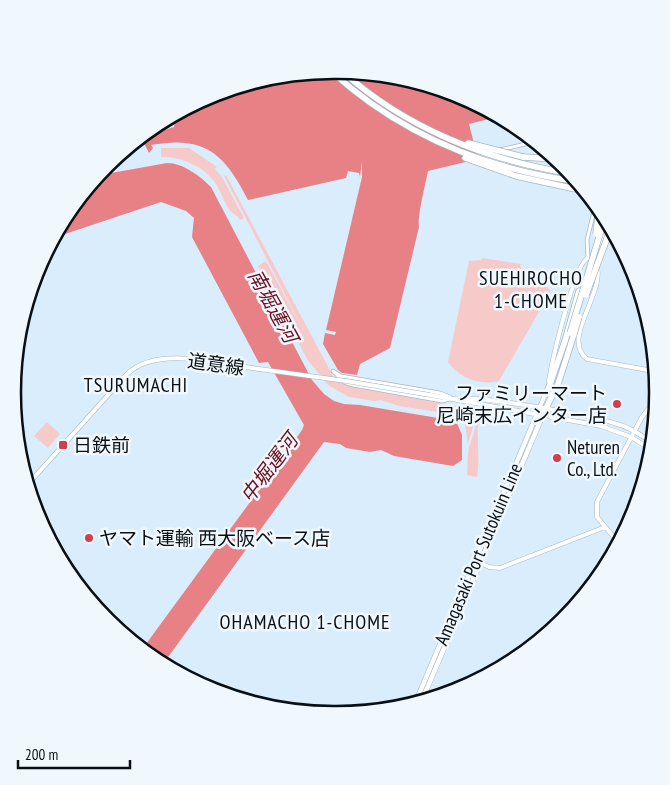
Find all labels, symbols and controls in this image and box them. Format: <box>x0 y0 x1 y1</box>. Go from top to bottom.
water label: 南堀運河 <box>242 265 306 351</box>
district label: SUEHIROCHO 1-CHOME <box>479 265 583 314</box>
street label: 道意線 <box>186 348 246 380</box>
district label: TSURUMACHI <box>84 372 188 398</box>
place label: ファミリーマート 尼崎末広インター店 <box>436 381 607 427</box>
marker: ファミリーマート 尼崎末広インター店 <box>611 398 623 410</box>
water label: 中堀運河 <box>235 425 306 508</box>
place label: 日鉄前 <box>73 433 130 457</box>
place label: Neturen Co., Ltd. <box>567 435 620 481</box>
marker: 日鉄前 <box>57 439 69 451</box>
marker: Neturen Co., Ltd. <box>551 452 563 464</box>
street label: Amagasaki Port Sutokuin Line <box>429 459 527 649</box>
place label: ヤマト運輸 西大阪ベース店 <box>99 526 330 550</box>
marker: ヤマト運輸 西大阪ベース店 <box>83 532 95 544</box>
district label: OHAMACHO 1-CHOME <box>219 609 391 635</box>
scale bar <box>18 738 130 770</box>
text: 200 m <box>25 745 58 764</box>

